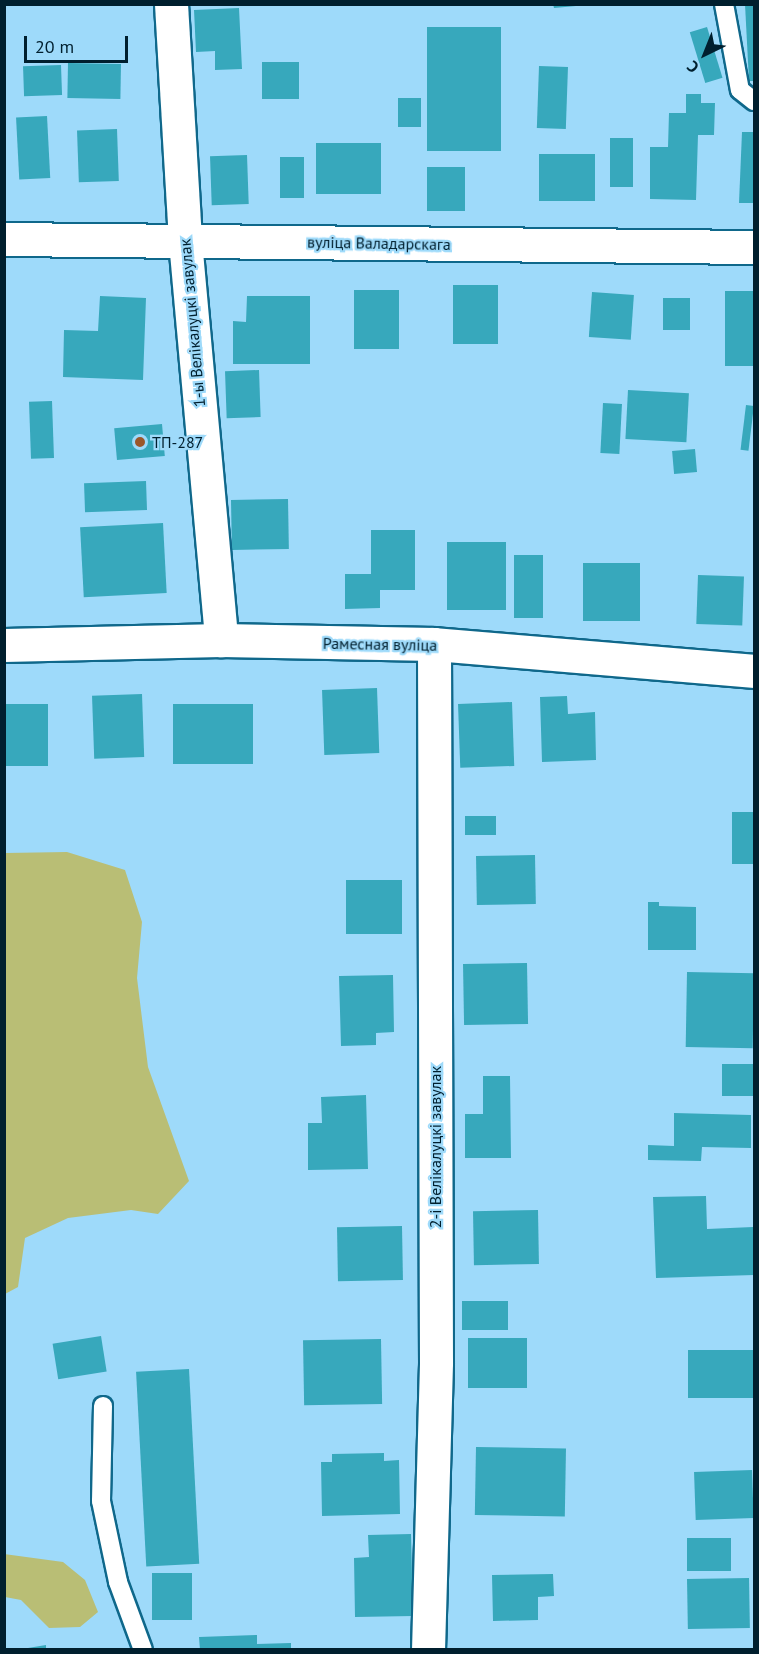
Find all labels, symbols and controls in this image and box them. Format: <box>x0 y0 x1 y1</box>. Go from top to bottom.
scale bar <box>27 24 130 62</box>
north arrow <box>675 24 735 84</box>
text: 20 m <box>35 35 74 58</box>
text: С <box>683 57 703 78</box>
street label: вуліца Валадарскага <box>307 232 451 254</box>
street label: 1-ы Велікалуцкі завулак <box>175 238 209 408</box>
place label: ТП-287 <box>152 432 203 452</box>
marker: ТП-287 <box>133 435 147 449</box>
street label: Рамесная вуліца <box>323 633 437 655</box>
street label: 2-і Велікалуцкі завулак <box>425 1066 445 1228</box>

